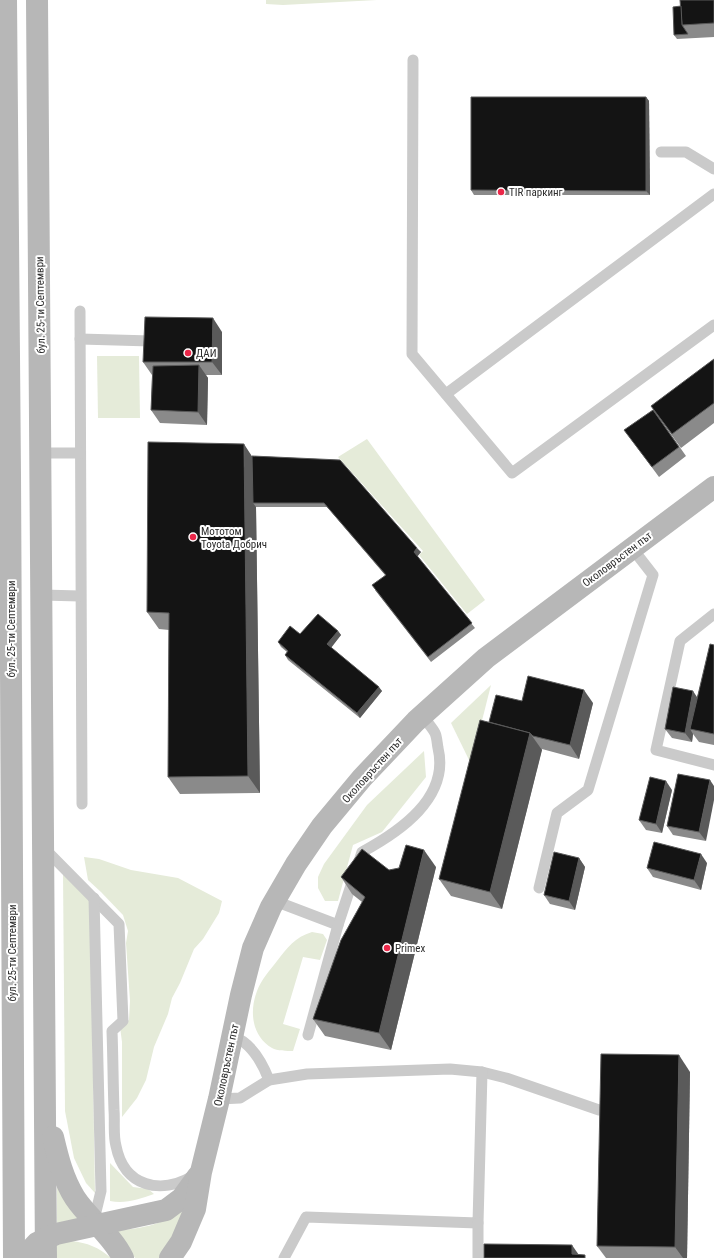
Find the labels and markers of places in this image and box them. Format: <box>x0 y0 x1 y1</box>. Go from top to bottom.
place label: TIR паркинг <box>509 186 563 199</box>
marker: TIR паркинг <box>496 187 506 197</box>
place label: ДАИ <box>196 347 217 360</box>
marker: ДАИ <box>183 348 193 358</box>
place label: Мототом Toyota Добрич <box>201 525 267 551</box>
marker: Мототом Toyota Добрич <box>188 532 198 542</box>
place label: Primex <box>395 942 425 955</box>
marker: Primex <box>382 943 392 953</box>

